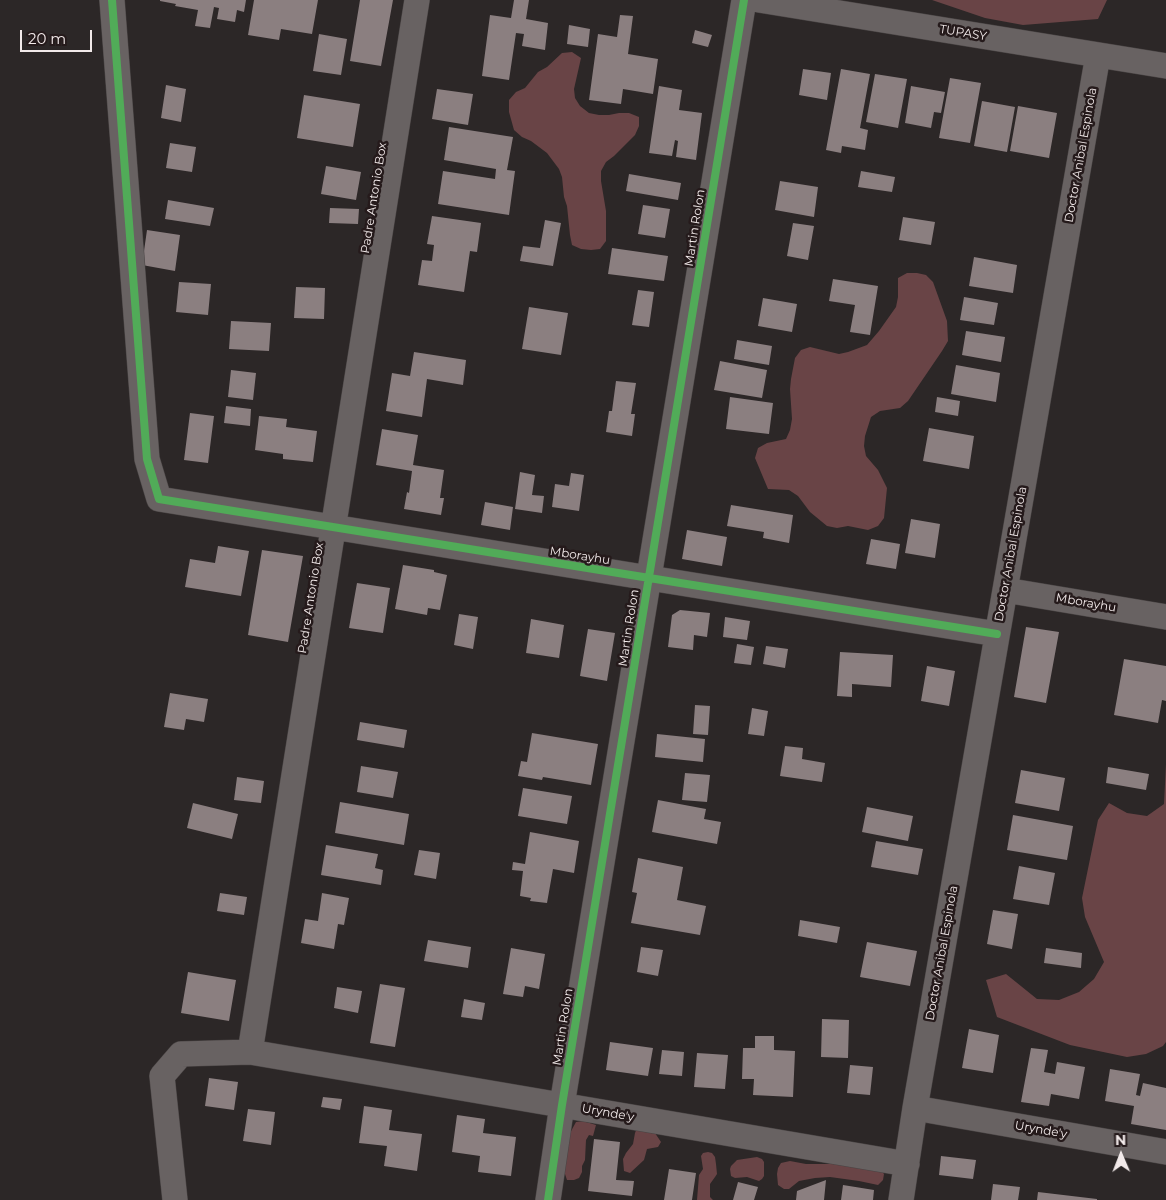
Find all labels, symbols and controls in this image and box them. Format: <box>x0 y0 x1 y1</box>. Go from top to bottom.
scale bar <box>22 20 95 52</box>
street label: TUPASY <box>938 22 988 44</box>
text: 20 m <box>28 29 66 48</box>
street label: Doctor Anibal Espinola <box>1062 86 1100 224</box>
street label: Padre Antonio Box <box>358 141 390 255</box>
street label: Martin Rolon <box>682 188 708 268</box>
street label: Doctor Anibal Espinola <box>992 485 1030 623</box>
street label: Padre Antonio Box <box>295 541 327 655</box>
street label: Mborayhu <box>549 544 611 568</box>
street label: Martin Rolon <box>616 588 642 668</box>
street label: Mborayhu <box>1055 591 1117 615</box>
street label: Doctor Anibal Espinola <box>923 884 961 1022</box>
street label: Martin Rolon <box>550 987 576 1067</box>
street label: Urynde'y <box>581 1101 635 1125</box>
street label: Urynde'y <box>1014 1118 1068 1142</box>
north arrow <box>1096 1130 1146 1180</box>
text: N <box>1115 1131 1127 1149</box>

